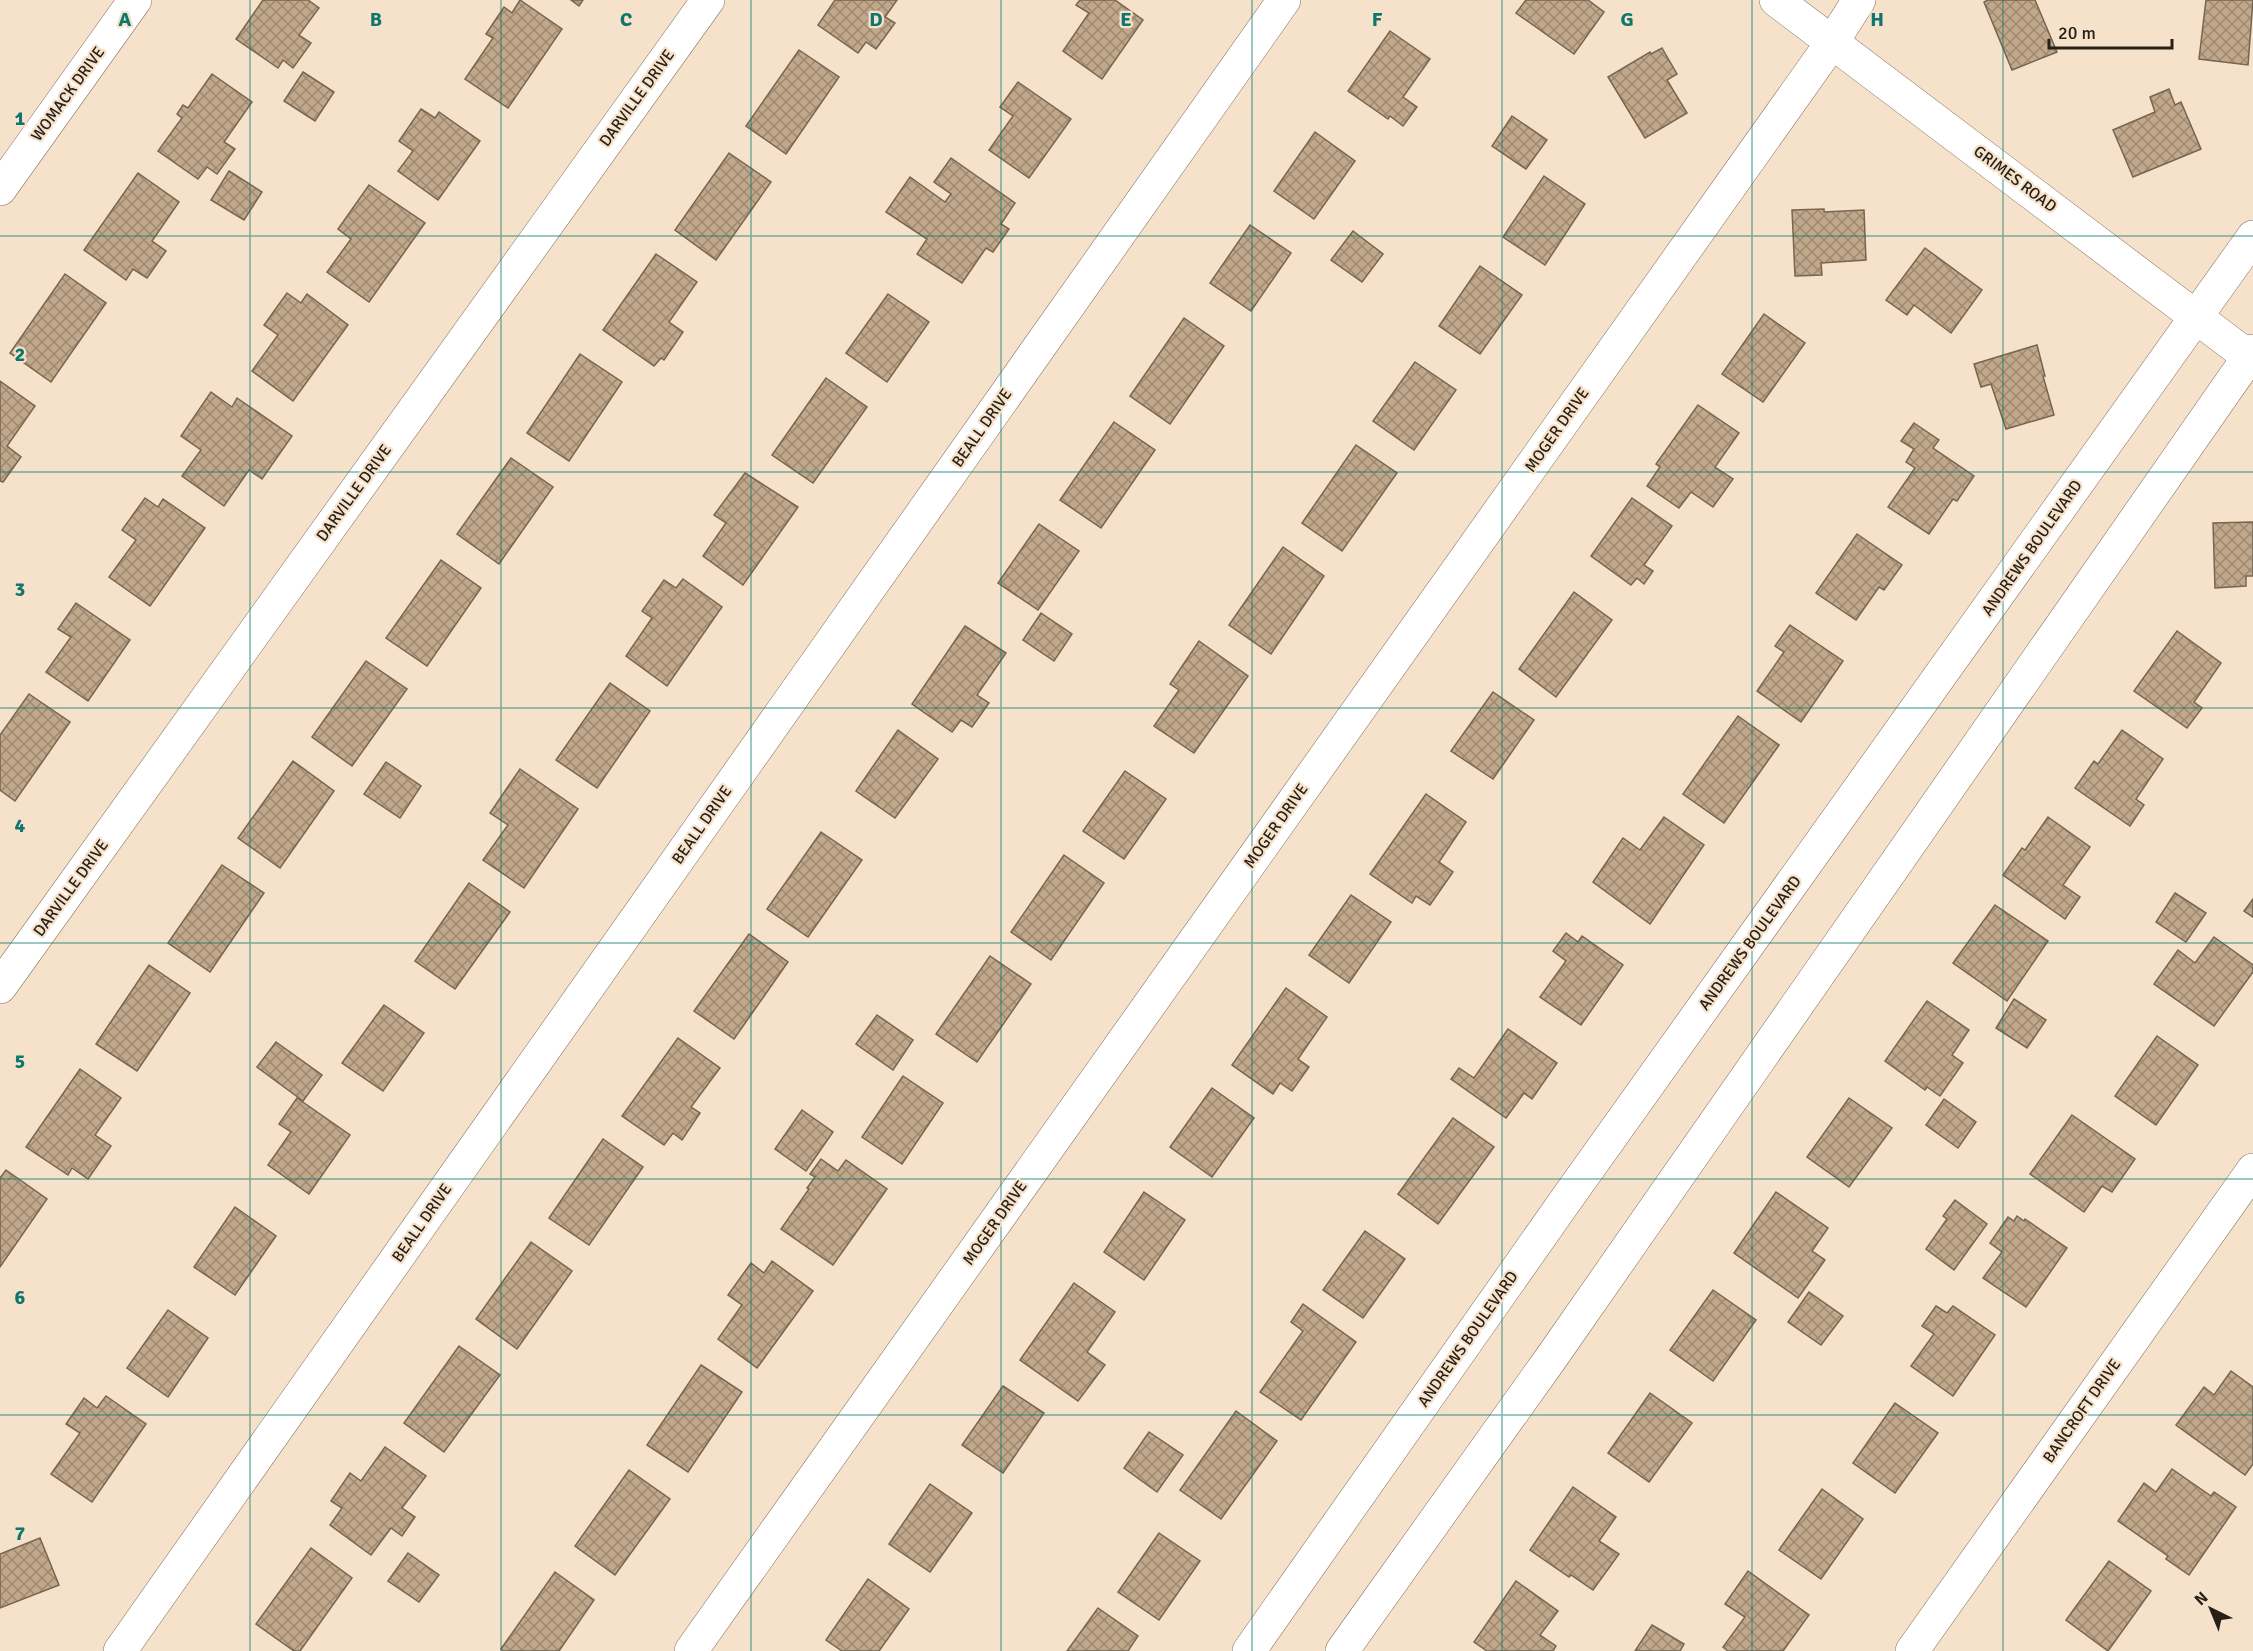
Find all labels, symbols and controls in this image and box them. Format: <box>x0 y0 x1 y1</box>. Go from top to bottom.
text: A <box>119 7 132 32</box>
text: B <box>370 7 382 32</box>
text: C <box>620 7 632 32</box>
text: D <box>869 7 883 32</box>
text: E <box>1120 7 1132 32</box>
text: F <box>1372 7 1383 32</box>
text: G <box>1620 7 1634 32</box>
text: H <box>1870 7 1884 32</box>
scale bar <box>2049 12 2172 50</box>
text: 20 m <box>2058 22 2096 44</box>
street label: WOMACK DRIVE <box>27 43 109 145</box>
street label: DARVILLE DRIVE <box>595 46 679 150</box>
text: 1 <box>15 106 26 131</box>
street label: GRIMES ROAD <box>1970 141 2060 217</box>
text: 2 <box>15 342 25 367</box>
street label: MOGER DRIVE <box>1520 384 1594 476</box>
street label: BEALL DRIVE <box>948 385 1016 471</box>
street label: DARVILLE DRIVE <box>312 441 396 545</box>
street label: ANDREWS BOULEVARD <box>1977 476 2087 620</box>
text: 3 <box>15 577 25 602</box>
street label: MOGER DRIVE <box>1239 780 1313 872</box>
street label: BEALL DRIVE <box>668 782 736 868</box>
text: 4 <box>15 813 26 838</box>
street label: DARVILLE DRIVE <box>29 836 113 940</box>
street label: ANDREWS BOULEVARD <box>1694 872 1806 1014</box>
text: 5 <box>15 1049 25 1074</box>
street label: MOGER DRIVE <box>958 1177 1032 1269</box>
street label: BEALL DRIVE <box>388 1180 456 1266</box>
street label: ANDREWS BOULEVARD <box>1413 1267 1523 1411</box>
text: 6 <box>15 1285 26 1310</box>
street label: BANCROFT DRIVE <box>2039 1355 2125 1467</box>
text: 7 <box>15 1521 26 1546</box>
north arrow <box>2181 1579 2241 1639</box>
text: N <box>2191 1588 2212 1610</box>

